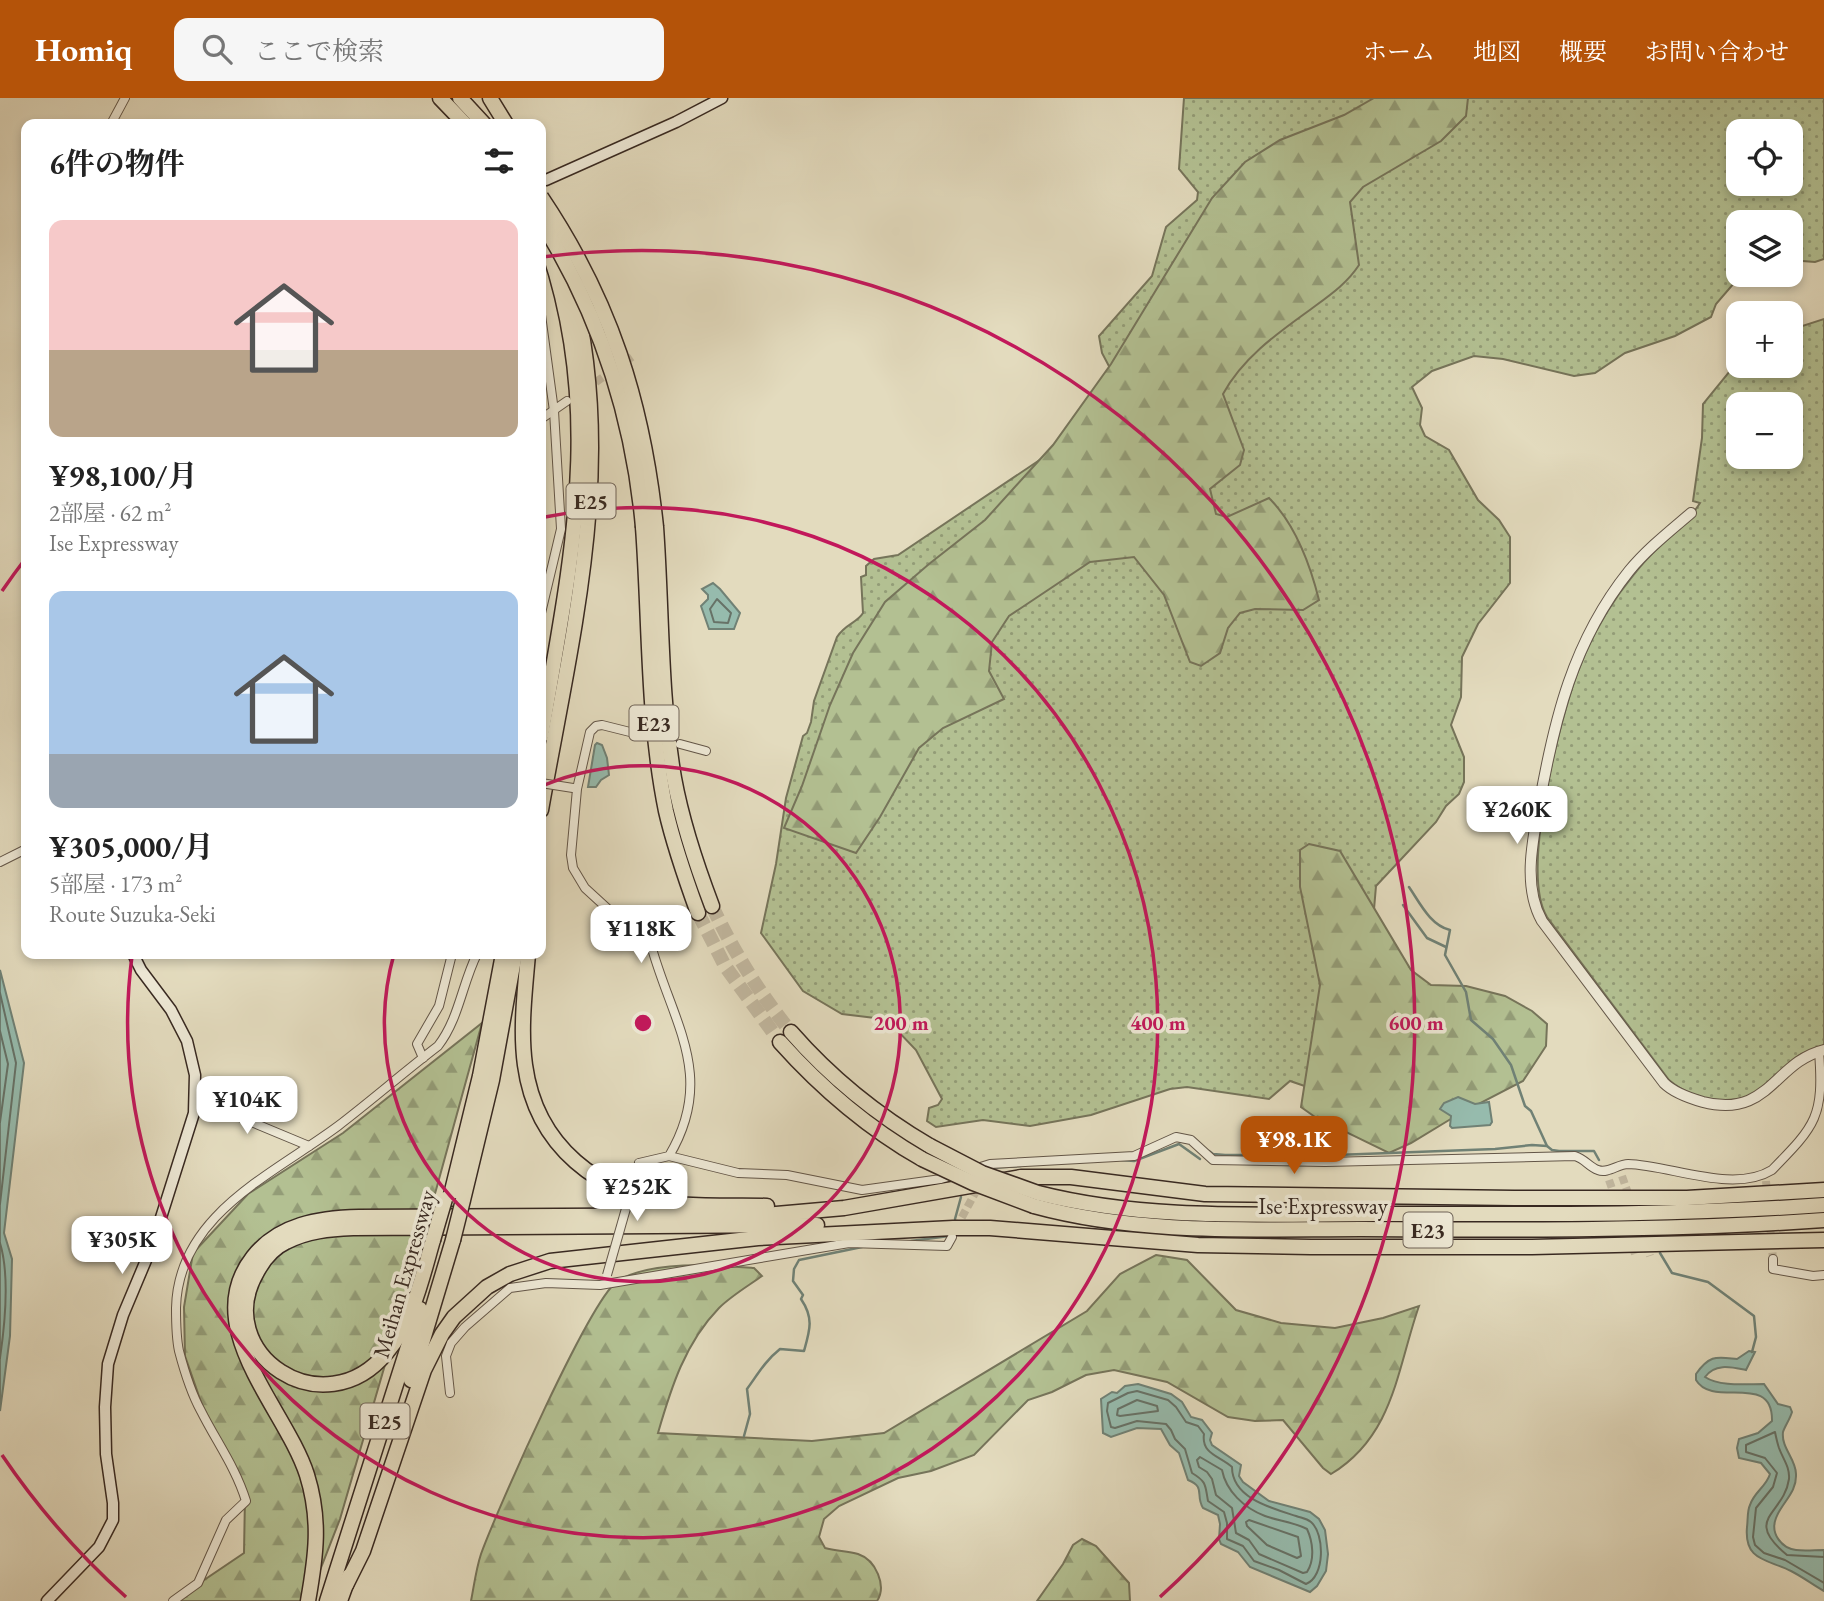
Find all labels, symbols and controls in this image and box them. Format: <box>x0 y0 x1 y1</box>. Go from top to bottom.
search box <box>174 18 664 81</box>
text: Homiq <box>35 28 132 71</box>
icon: search <box>198 30 236 68</box>
text: ここで検索 <box>254 34 384 68</box>
text: ホーム <box>1363 36 1435 67</box>
text: 地図 <box>1473 36 1521 67</box>
text: 概要 <box>1559 36 1607 67</box>
text: お問い合わせ <box>1645 36 1789 67</box>
map controls <box>1726 119 1803 469</box>
button: locate <box>1726 119 1803 196</box>
icon: filters <box>480 142 518 180</box>
text: 6件の物件 <box>49 144 185 183</box>
button: layers <box>1726 210 1803 287</box>
icon: home <box>221 265 347 391</box>
button: + <box>1726 301 1803 378</box>
button: − <box>1726 392 1803 469</box>
text: ¥98,100/月 <box>49 456 198 495</box>
road number: E25 <box>566 484 616 518</box>
text: 2部屋 · 62 m² <box>49 498 171 528</box>
text: Ise Expressway <box>49 528 179 558</box>
icon: home <box>221 636 347 762</box>
road number: E23 <box>630 706 678 740</box>
pin: ¥260K <box>1468 786 1566 846</box>
text: ¥260K <box>1482 794 1552 824</box>
text: ¥305,000/月 <box>49 827 213 866</box>
text: 5部屋 · 173 m² <box>49 869 182 899</box>
text: Route Suzuka-Seki <box>49 899 216 929</box>
pin: ¥118K <box>592 906 690 965</box>
text: ¥118K <box>606 913 676 943</box>
text: 200 m <box>873 1009 929 1036</box>
text: 400 m <box>1130 1009 1186 1036</box>
text: 600 m <box>1388 1009 1444 1036</box>
centre of rings <box>631 1011 655 1035</box>
pin: ¥104K <box>198 1076 296 1136</box>
text: ¥104K <box>212 1084 282 1114</box>
pin: ¥98.1K <box>1237 1116 1351 1176</box>
text: ¥98.1K <box>1257 1124 1331 1154</box>
pin: ¥252K <box>588 1164 686 1223</box>
text: ¥252K <box>602 1171 672 1201</box>
street label: Meihan Expressway <box>366 1186 443 1361</box>
street label: Ise Expressway <box>1258 1191 1389 1221</box>
road number: E23 <box>1404 1212 1452 1248</box>
pin: ¥305K <box>73 1216 171 1276</box>
text: ¥305K <box>87 1224 157 1254</box>
road number: E25 <box>360 1404 410 1438</box>

